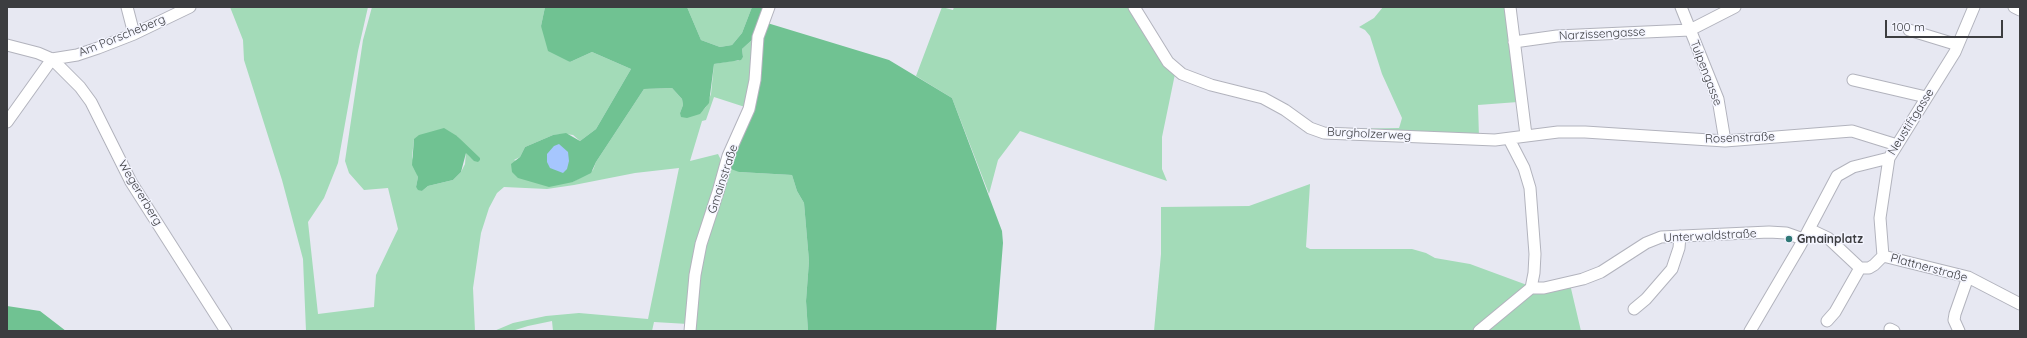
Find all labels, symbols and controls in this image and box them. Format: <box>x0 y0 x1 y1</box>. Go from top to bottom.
street label: Am Porscheberg <box>77 12 167 60</box>
scale bar <box>1887 12 2005 38</box>
text: 100 m <box>1892 19 1925 34</box>
street label: Narzissengasse <box>1558 25 1646 43</box>
street label: Tulpengasse <box>1687 38 1725 108</box>
street label: Neustiftgasse <box>1885 86 1937 158</box>
street label: Burgholzerweg <box>1327 125 1411 143</box>
street label: Rosenstraße <box>1705 130 1775 146</box>
street label: Gmainstraße <box>705 143 741 215</box>
street label: Wegererberg <box>115 158 165 228</box>
street label: Unterwaldstraße <box>1663 226 1757 246</box>
place label: Gmainplatz <box>1797 232 1863 246</box>
marker: Gmainplatz <box>1784 234 1794 244</box>
street label: Plattnerstraße <box>1889 251 1969 285</box>

